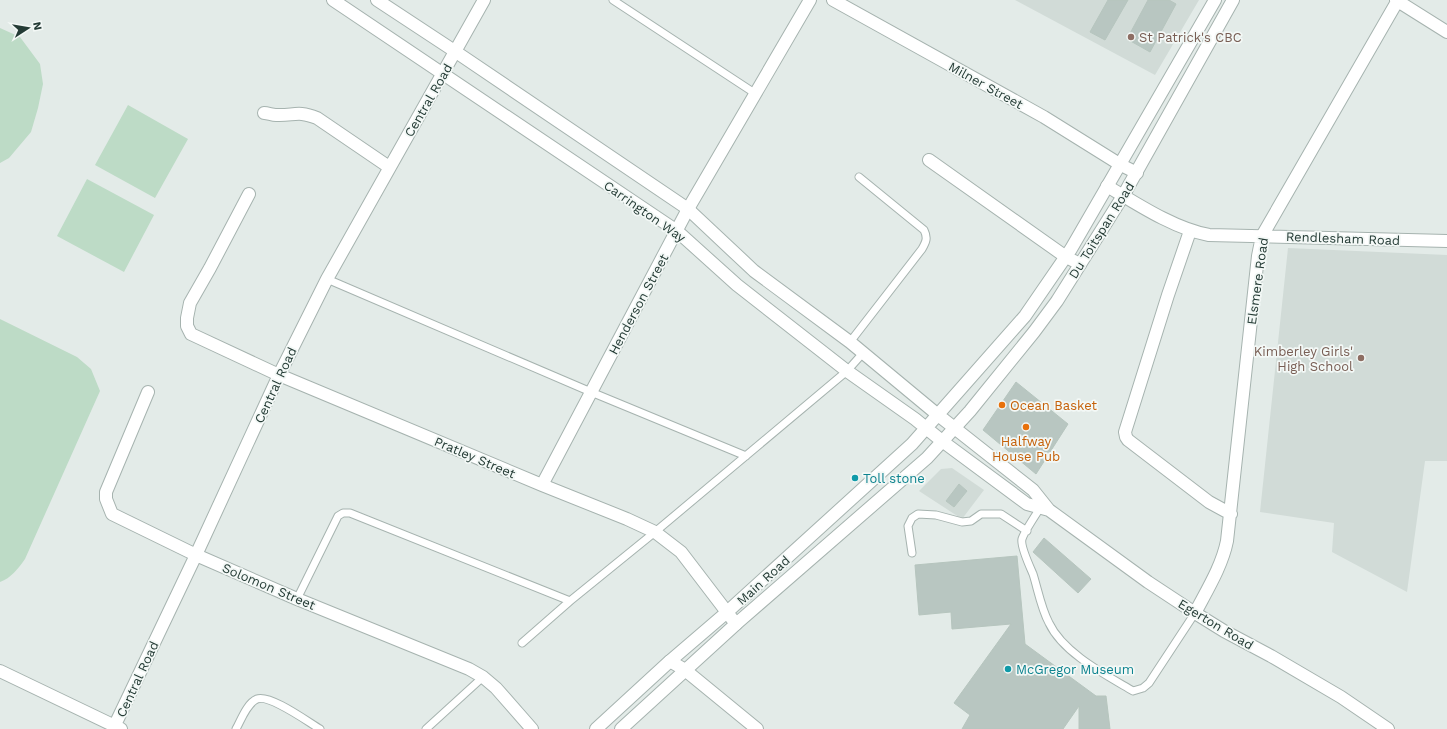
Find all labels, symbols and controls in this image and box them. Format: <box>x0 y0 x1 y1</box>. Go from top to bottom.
north arrow <box>8 8 48 48</box>
text: N <box>30 21 44 31</box>
place label: St Patrick's CBC <box>1139 30 1242 45</box>
marker: St Patrick's CBC <box>1126 32 1136 42</box>
street label: Milner Street <box>946 59 1026 112</box>
street label: Central Road <box>401 61 455 140</box>
street label: Carrington Way <box>601 178 689 245</box>
street label: Du Toitspan Road <box>1066 179 1137 281</box>
street label: Rendlesham Road <box>1286 229 1400 248</box>
street label: Elsmere Road <box>1244 237 1271 326</box>
street label: Henderson Street <box>606 251 672 357</box>
place label: Kimberley Girls' High School <box>1254 344 1353 374</box>
street label: Central Road <box>251 345 300 426</box>
marker: Kimberley Girls' High School <box>1356 353 1366 363</box>
place label: Ocean Basket <box>1010 398 1097 413</box>
marker: Ocean Basket <box>997 400 1007 410</box>
marker: Halfway House Pub <box>1021 422 1031 432</box>
street label: Pratley Street <box>432 434 518 482</box>
place label: Halfway House Pub <box>992 434 1060 464</box>
place label: Toll stone <box>863 471 925 486</box>
marker: Toll stone <box>850 473 860 483</box>
street label: Main Road <box>734 553 793 608</box>
street label: Solomon Street <box>220 560 318 613</box>
street label: Egerton Road <box>1175 596 1256 653</box>
street label: Central Road <box>113 639 162 720</box>
place label: McGregor Museum <box>1016 662 1134 677</box>
marker: McGregor Museum <box>1003 664 1013 674</box>

